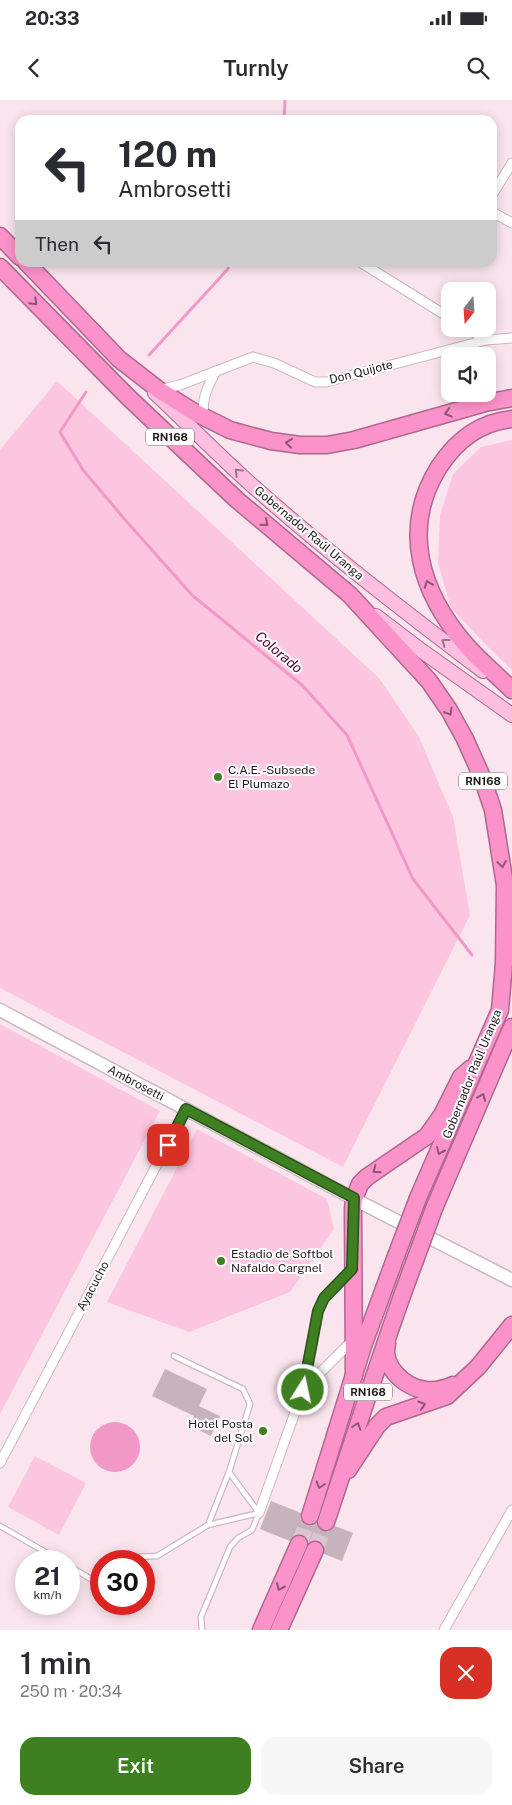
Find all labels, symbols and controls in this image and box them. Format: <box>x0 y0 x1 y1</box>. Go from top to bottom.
text: 20:33 <box>25 7 80 29</box>
icon: back <box>20 54 48 82</box>
icon: search <box>464 54 492 82</box>
text: Turnly <box>223 55 289 81</box>
text: 120 m <box>118 134 217 175</box>
icon: left <box>35 135 100 200</box>
text: Ambrosetti <box>118 176 231 202</box>
icon: left <box>89 230 117 258</box>
text: Then <box>35 233 79 255</box>
north arrow <box>441 282 496 338</box>
map controls <box>441 282 496 402</box>
one-way arrow <box>28 296 37 305</box>
button: sound <box>441 347 496 402</box>
street label: Don Quijote <box>328 357 394 387</box>
one-way arrow <box>444 408 452 418</box>
road number: RN168 <box>146 428 194 446</box>
one-way arrow <box>285 438 293 449</box>
one-way arrow <box>235 469 244 478</box>
street label: Gobernador Raúl Uranga <box>252 483 366 583</box>
one-way arrow <box>259 518 268 527</box>
one-way arrow <box>424 581 434 589</box>
water label: Colorado <box>252 628 306 677</box>
one-way arrow <box>441 639 451 648</box>
one-way arrow <box>443 706 453 715</box>
place label: C.A.E. -Subsede El Plumazo <box>228 763 315 791</box>
marker: C.A.E. -Subsede El Plumazo <box>212 771 224 783</box>
road number: RN168 <box>459 772 507 789</box>
one-way arrow <box>496 860 506 868</box>
street label: Gobernador Raúl Uranga <box>440 1007 504 1141</box>
street label: Ambrosetti <box>105 1062 167 1104</box>
one-way arrow <box>476 1093 487 1102</box>
pin <box>147 1124 189 1166</box>
icon: arrive <box>154 1131 182 1159</box>
one-way arrow <box>435 1146 446 1155</box>
one-way arrow <box>372 1164 382 1173</box>
place label: Estadio de Softbol Nafaldo Cargnel <box>231 1247 334 1275</box>
marker: Estadio de Softbol Nafaldo Cargnel <box>215 1255 227 1267</box>
street label: Ayacucho <box>74 1259 112 1313</box>
position arrow <box>276 1363 328 1415</box>
road number: RN168 <box>344 1384 392 1400</box>
one-way arrow <box>418 1400 426 1410</box>
place label: Hotel Posta del Sol <box>188 1417 253 1445</box>
one-way arrow <box>351 1422 361 1431</box>
marker: Hotel Posta del Sol <box>257 1425 269 1437</box>
one-way arrow <box>316 1480 326 1488</box>
speed limit sign: 30 <box>90 1550 155 1615</box>
text: 21 <box>34 1561 61 1591</box>
one-way arrow <box>275 1582 286 1591</box>
text: km/h <box>33 1588 62 1602</box>
text: 1 min <box>20 1645 91 1681</box>
button: close <box>440 1647 492 1699</box>
text: 250 m · 20:34 <box>20 1682 122 1701</box>
button: Exit <box>20 1737 251 1795</box>
button: Share <box>261 1737 492 1795</box>

